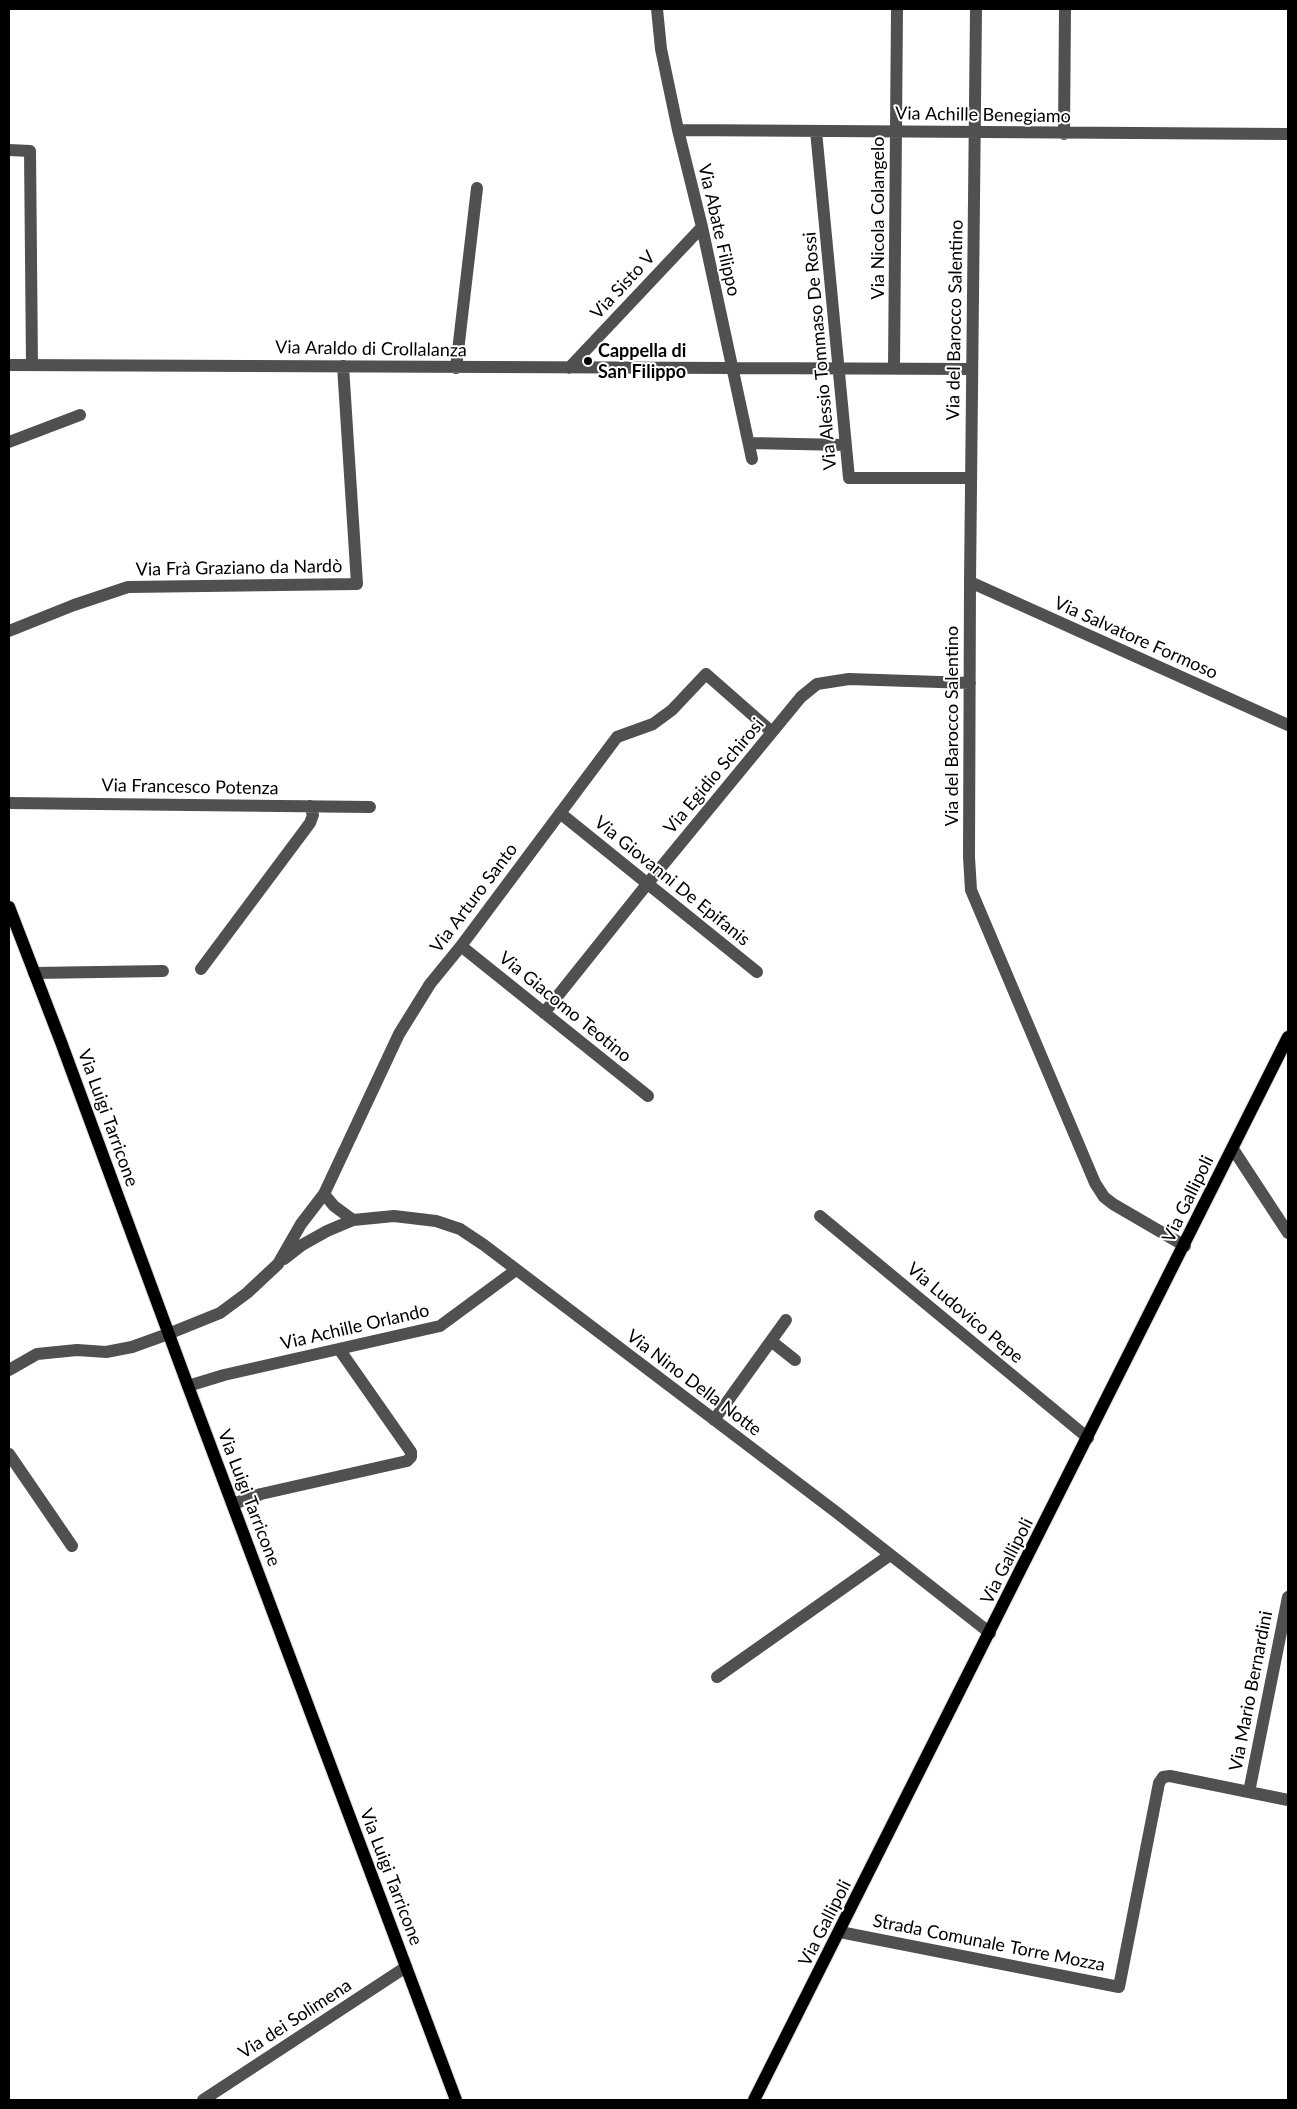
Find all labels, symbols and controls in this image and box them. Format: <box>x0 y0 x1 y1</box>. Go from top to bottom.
street label: Via Achille Benegiamo <box>895 103 1071 127</box>
street label: Via Nicola Colangelo <box>867 137 889 299</box>
street label: Via Abate Filippo <box>693 162 745 298</box>
street label: Via del Barocco Salentino <box>942 220 968 420</box>
street label: Via Alessio Tommaso De Rossi <box>799 231 841 471</box>
street label: Via Sisto V <box>586 246 660 324</box>
street label: Via Araldo di Crollalanza <box>275 337 467 361</box>
place label: Cappella di San Filippo <box>598 340 686 382</box>
marker: Cappella di San Filippo <box>582 355 594 367</box>
street label: Via Frà Graziano da Nardò <box>136 555 342 581</box>
street label: Via Salvatore Formoso <box>1051 592 1221 684</box>
street label: Via del Barocco Salentino <box>941 626 963 826</box>
street label: Via Egidio Schirosi <box>659 714 769 838</box>
street label: Via Francesco Potenza <box>101 775 279 799</box>
street label: Via Giovanni De Epifanis <box>590 812 754 950</box>
street label: Via Arturo Santo <box>426 839 522 957</box>
street label: Via Giacomo Teotino <box>494 947 636 1067</box>
street label: Via Luigi Tarricone <box>73 1046 143 1190</box>
street label: Via Gallipoli <box>1158 1152 1218 1246</box>
street label: Via Ludovico Pepe <box>902 1258 1028 1368</box>
street label: Via Achille Orlando <box>279 1299 431 1355</box>
street label: Via Nino Della Notte <box>622 1325 766 1441</box>
street label: Via Luigi Tarricone <box>213 1427 285 1569</box>
street label: Via Gallipoli <box>976 1514 1038 1608</box>
street label: Via Mario Bernardini <box>1225 1609 1277 1773</box>
street label: Via Luigi Tarricone <box>355 1806 427 1948</box>
street label: Via Gallipoli <box>794 1876 856 1970</box>
street label: Strada Comunale Torre Mozza <box>871 1910 1107 1976</box>
street label: Via dei Solimena <box>234 1974 356 2064</box>

